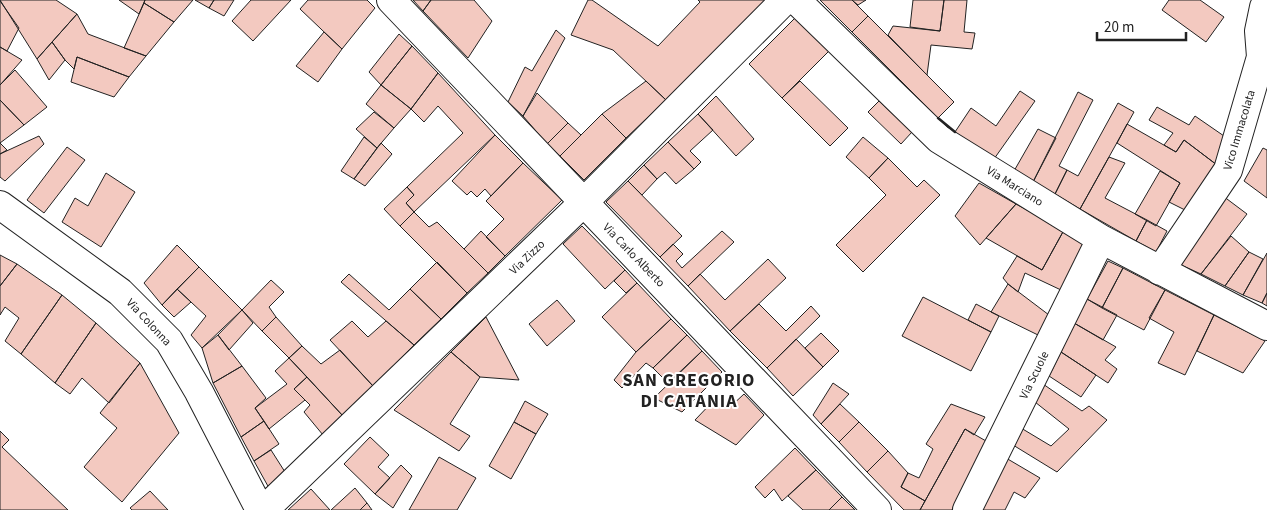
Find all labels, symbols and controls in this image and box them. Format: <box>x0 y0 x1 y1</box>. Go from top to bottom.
scale bar <box>1097 10 1186 42</box>
text: 20 m <box>1104 17 1134 38</box>
street label: Vico Immacolata <box>1219 88 1260 172</box>
street label: Via Marciano <box>983 162 1046 211</box>
street label: Via Carlo Alberto <box>599 219 669 291</box>
street label: Via Zizzo <box>506 236 549 279</box>
street label: Via Colonna <box>122 295 175 350</box>
street label: Via Scuole <box>1016 348 1053 402</box>
district label: SAN GREGORIO DI CATANIA <box>623 368 755 414</box>

